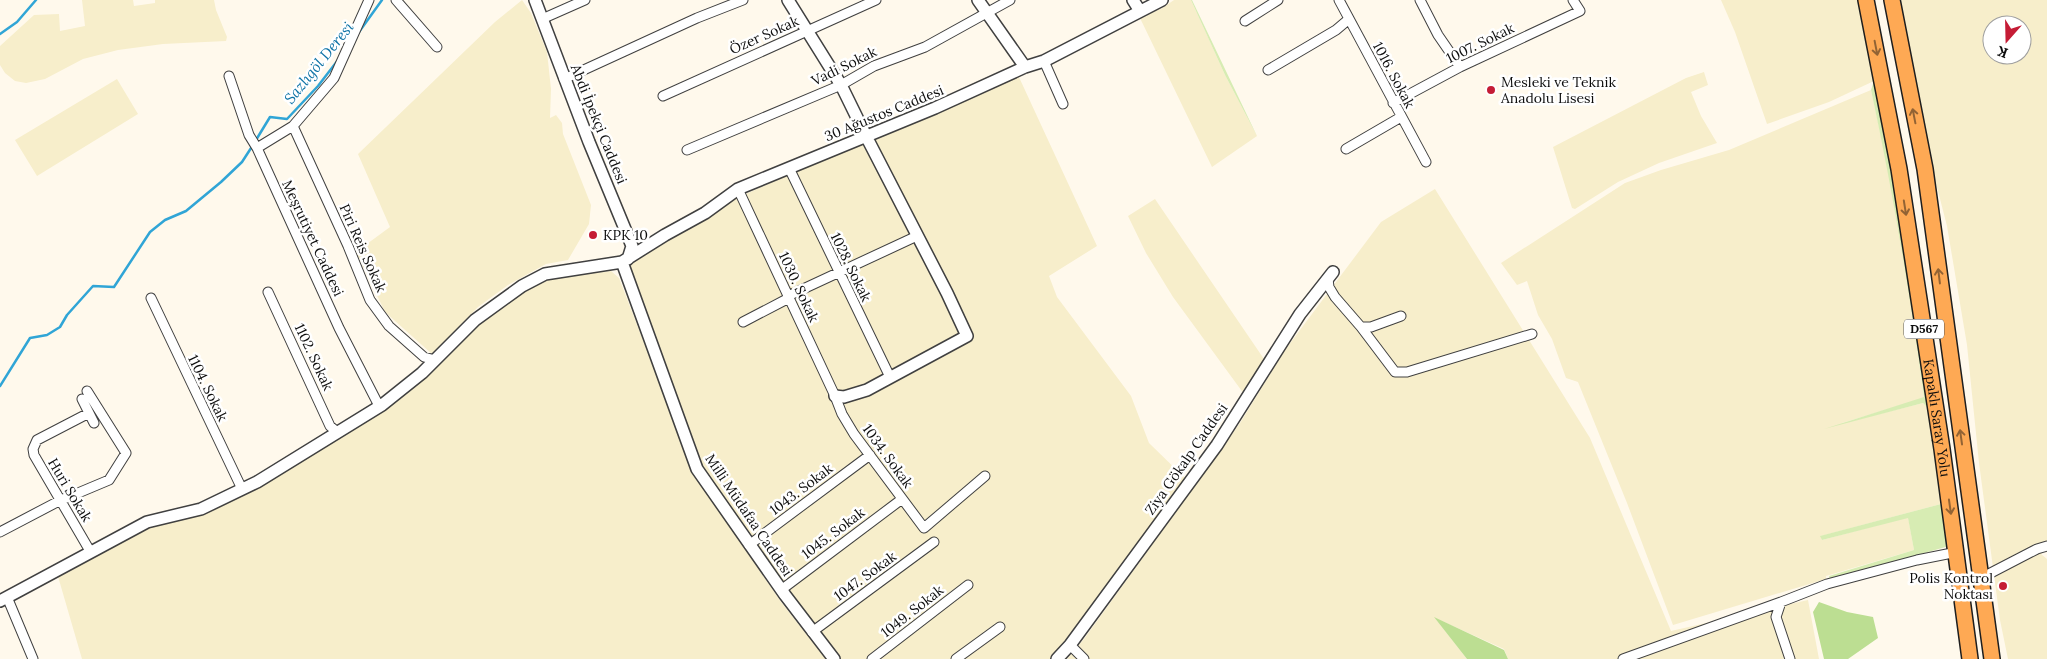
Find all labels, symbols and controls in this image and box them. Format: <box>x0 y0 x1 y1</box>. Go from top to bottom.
street label: Özer Sokak <box>727 12 802 58</box>
north arrow <box>1982 15 2032 65</box>
water label: Sazlıgöl Deresi <box>280 18 358 108</box>
street label: 1007. Sokak <box>1443 19 1517 67</box>
street label: 1016. Sokak <box>1369 39 1419 112</box>
one-way arrow <box>1871 39 1881 55</box>
street label: Vadi Sokak <box>808 42 880 90</box>
text: K <box>1995 42 2010 62</box>
street label: Abdi İpekçi Caddesi <box>566 61 631 187</box>
place label: Mesleki ve Teknik Anadolu Lisesi <box>1500 73 1616 107</box>
street label: 30 Ağustos Caddesi <box>822 81 946 145</box>
marker: Mesleki ve Teknik Anadolu Lisesi <box>1485 84 1497 96</box>
one-way arrow <box>1909 108 1919 124</box>
street label: Meşrutiyet Caddesi <box>278 177 348 299</box>
one-way arrow <box>1900 199 1910 215</box>
street label: Piri Reis Sokak <box>335 201 391 295</box>
place label: KPK 10 <box>603 226 648 244</box>
marker: KPK 10 <box>587 229 599 241</box>
street label: 1028. Sokak <box>827 230 876 305</box>
street label: 1030. Sokak <box>775 249 823 325</box>
one-way arrow <box>1934 269 1944 285</box>
road number: D567 <box>1904 320 1944 338</box>
street label: 1102. Sokak <box>291 321 338 394</box>
street label: 1104. Sokak <box>184 352 232 425</box>
street label: Kapaklı Saray Yolu <box>1919 358 1955 478</box>
street label: Ziya Gökalp Caddesi <box>1141 400 1231 518</box>
street label: 1034. Sokak <box>859 420 918 492</box>
one-way arrow <box>1956 430 1966 446</box>
street label: Milli Müdafaa Caddesi <box>701 451 797 580</box>
street label: Huri Sokak <box>44 455 96 526</box>
street label: 1043. Sokak <box>766 459 837 519</box>
one-way arrow <box>1946 498 1956 514</box>
street label: 1045. Sokak <box>798 503 869 563</box>
street label: 1047. Sokak <box>830 547 900 605</box>
place label: Polis Kontrol Noktası <box>1909 569 1993 603</box>
marker: Polis Kontrol Noktası <box>1997 580 2009 592</box>
street label: 1049. Sokak <box>877 581 947 641</box>

